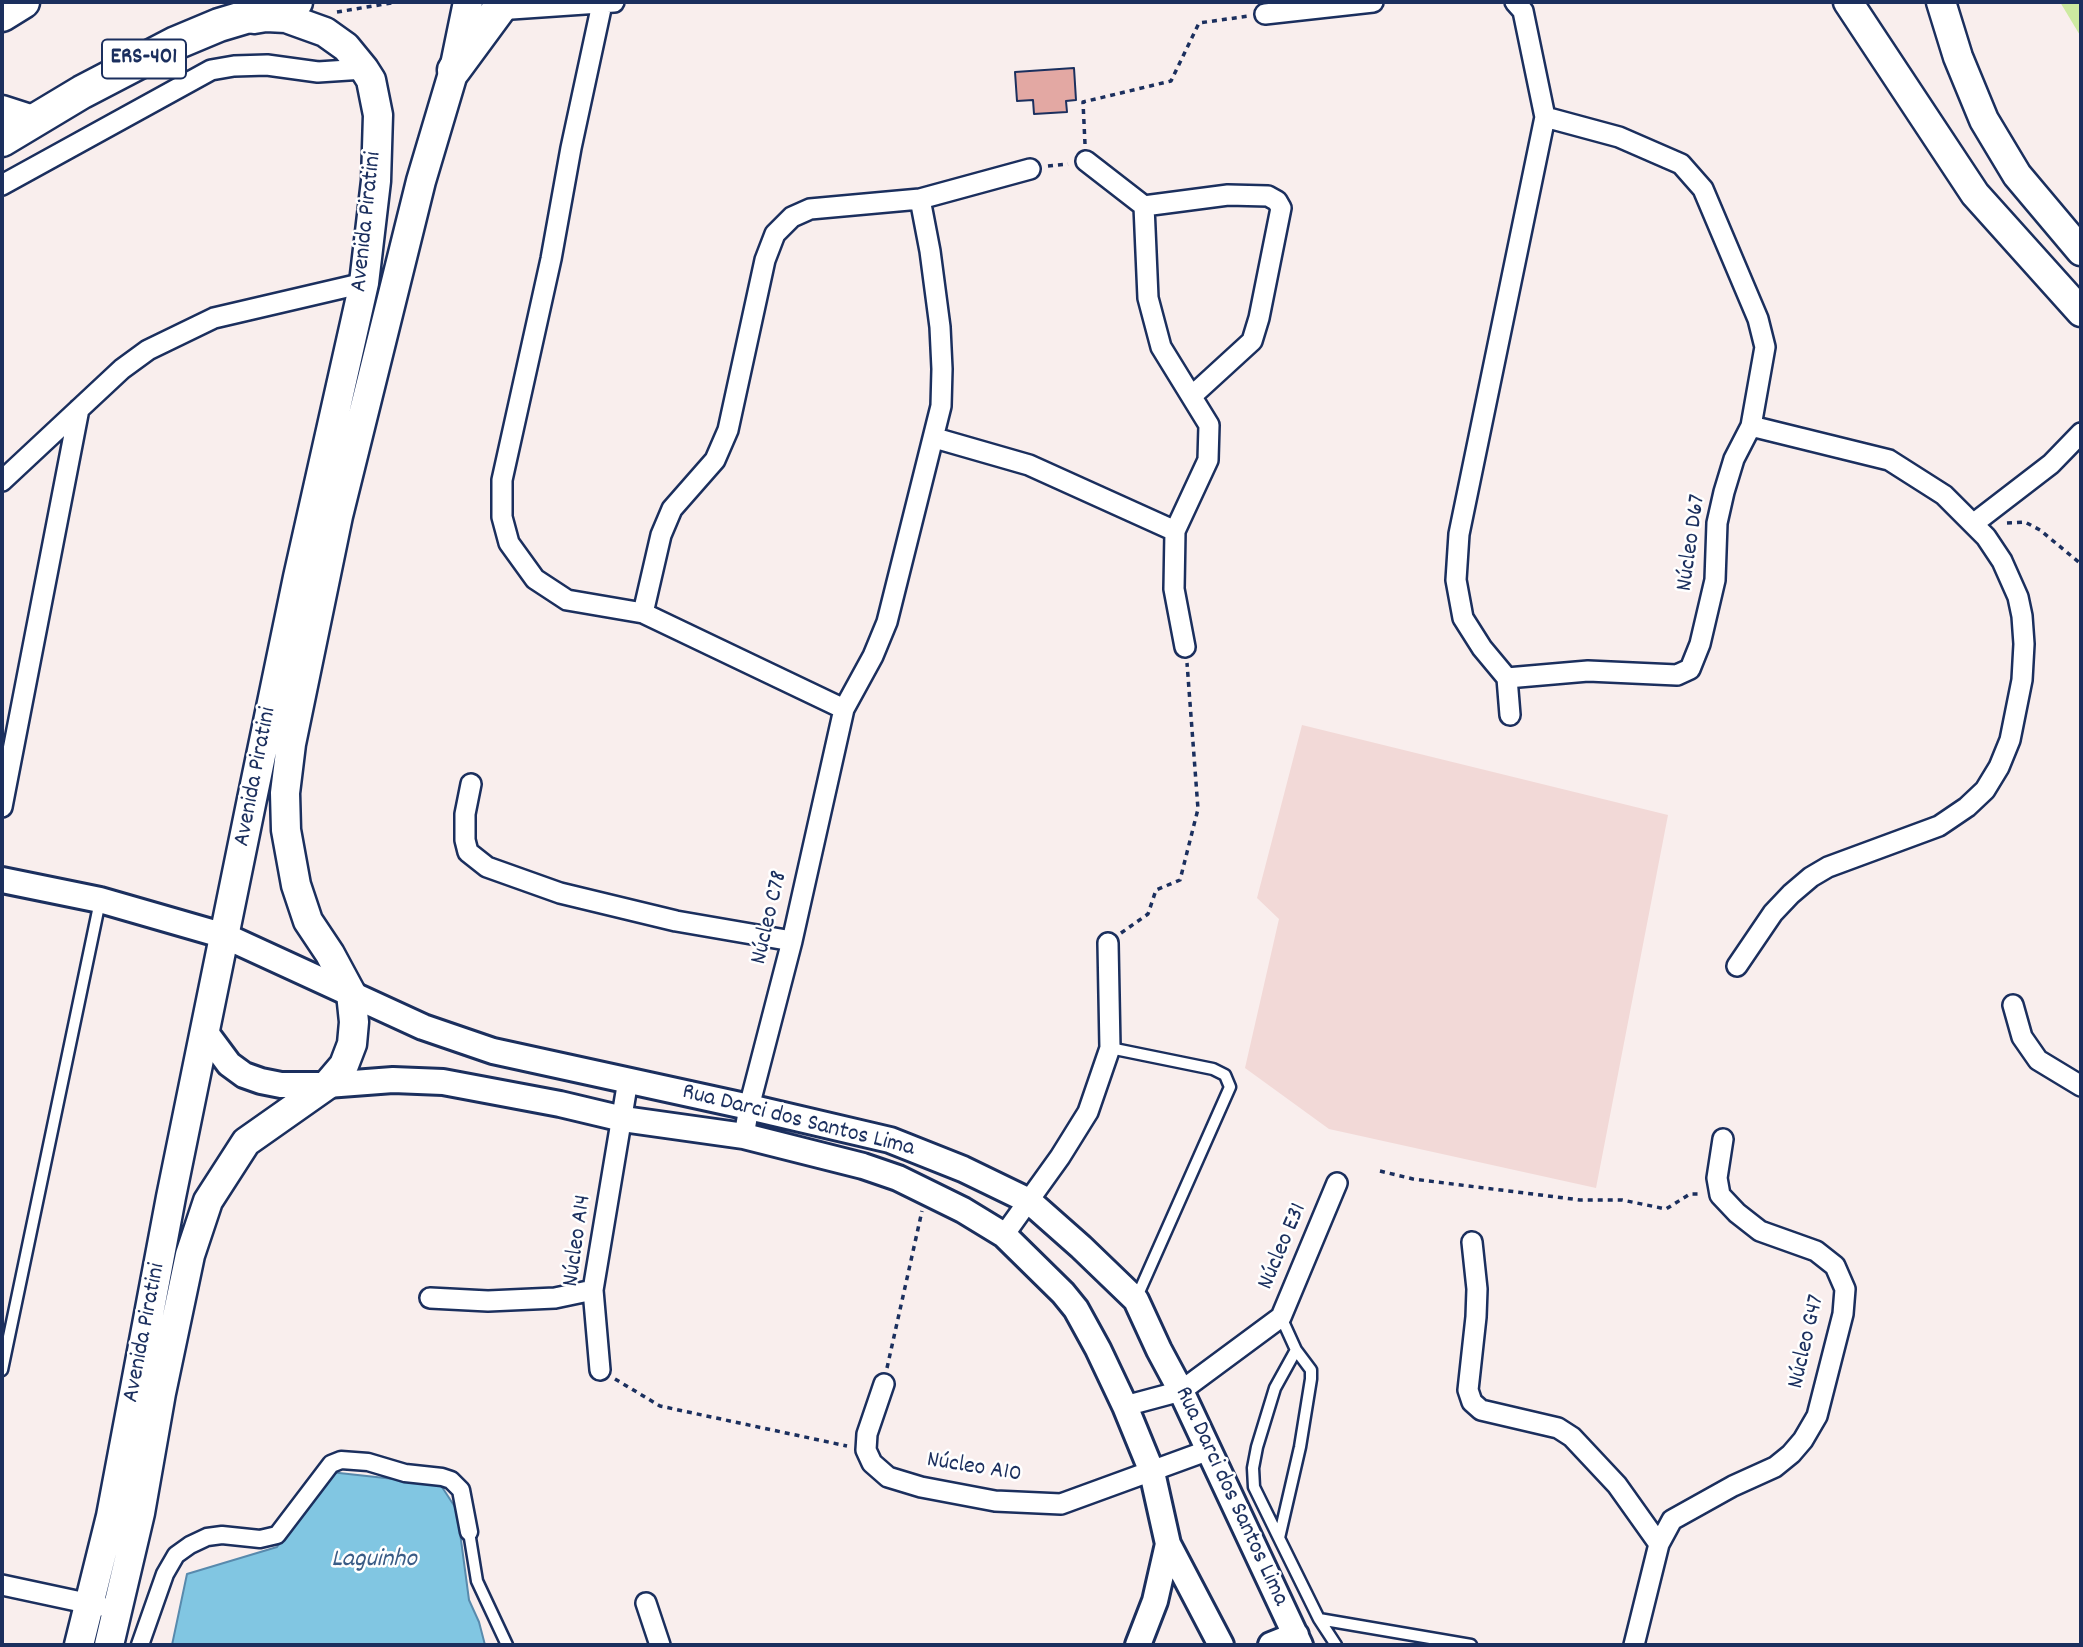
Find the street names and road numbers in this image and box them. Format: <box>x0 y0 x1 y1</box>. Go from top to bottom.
road number: ERS-401 <box>102 40 186 78</box>
street label: Avenida Piratini <box>346 150 390 294</box>
street label: Núcleo D67 <box>1672 493 1714 593</box>
street label: Avenida Piratini <box>229 705 285 849</box>
street label: Núcleo C78 <box>746 868 796 968</box>
street label: Rua Darci dos Santos Lima <box>679 1079 917 1165</box>
street label: Núcleo A14 <box>558 1193 600 1289</box>
street label: Núcleo E31 <box>1253 1199 1315 1295</box>
street label: Avenida Piratini <box>118 1261 174 1405</box>
street label: Núcleo G47 <box>1783 1292 1833 1392</box>
street label: Rua Darci dos Santos Lima <box>1167 1383 1293 1611</box>
street label: Núcleo A10 <box>924 1447 1024 1491</box>

